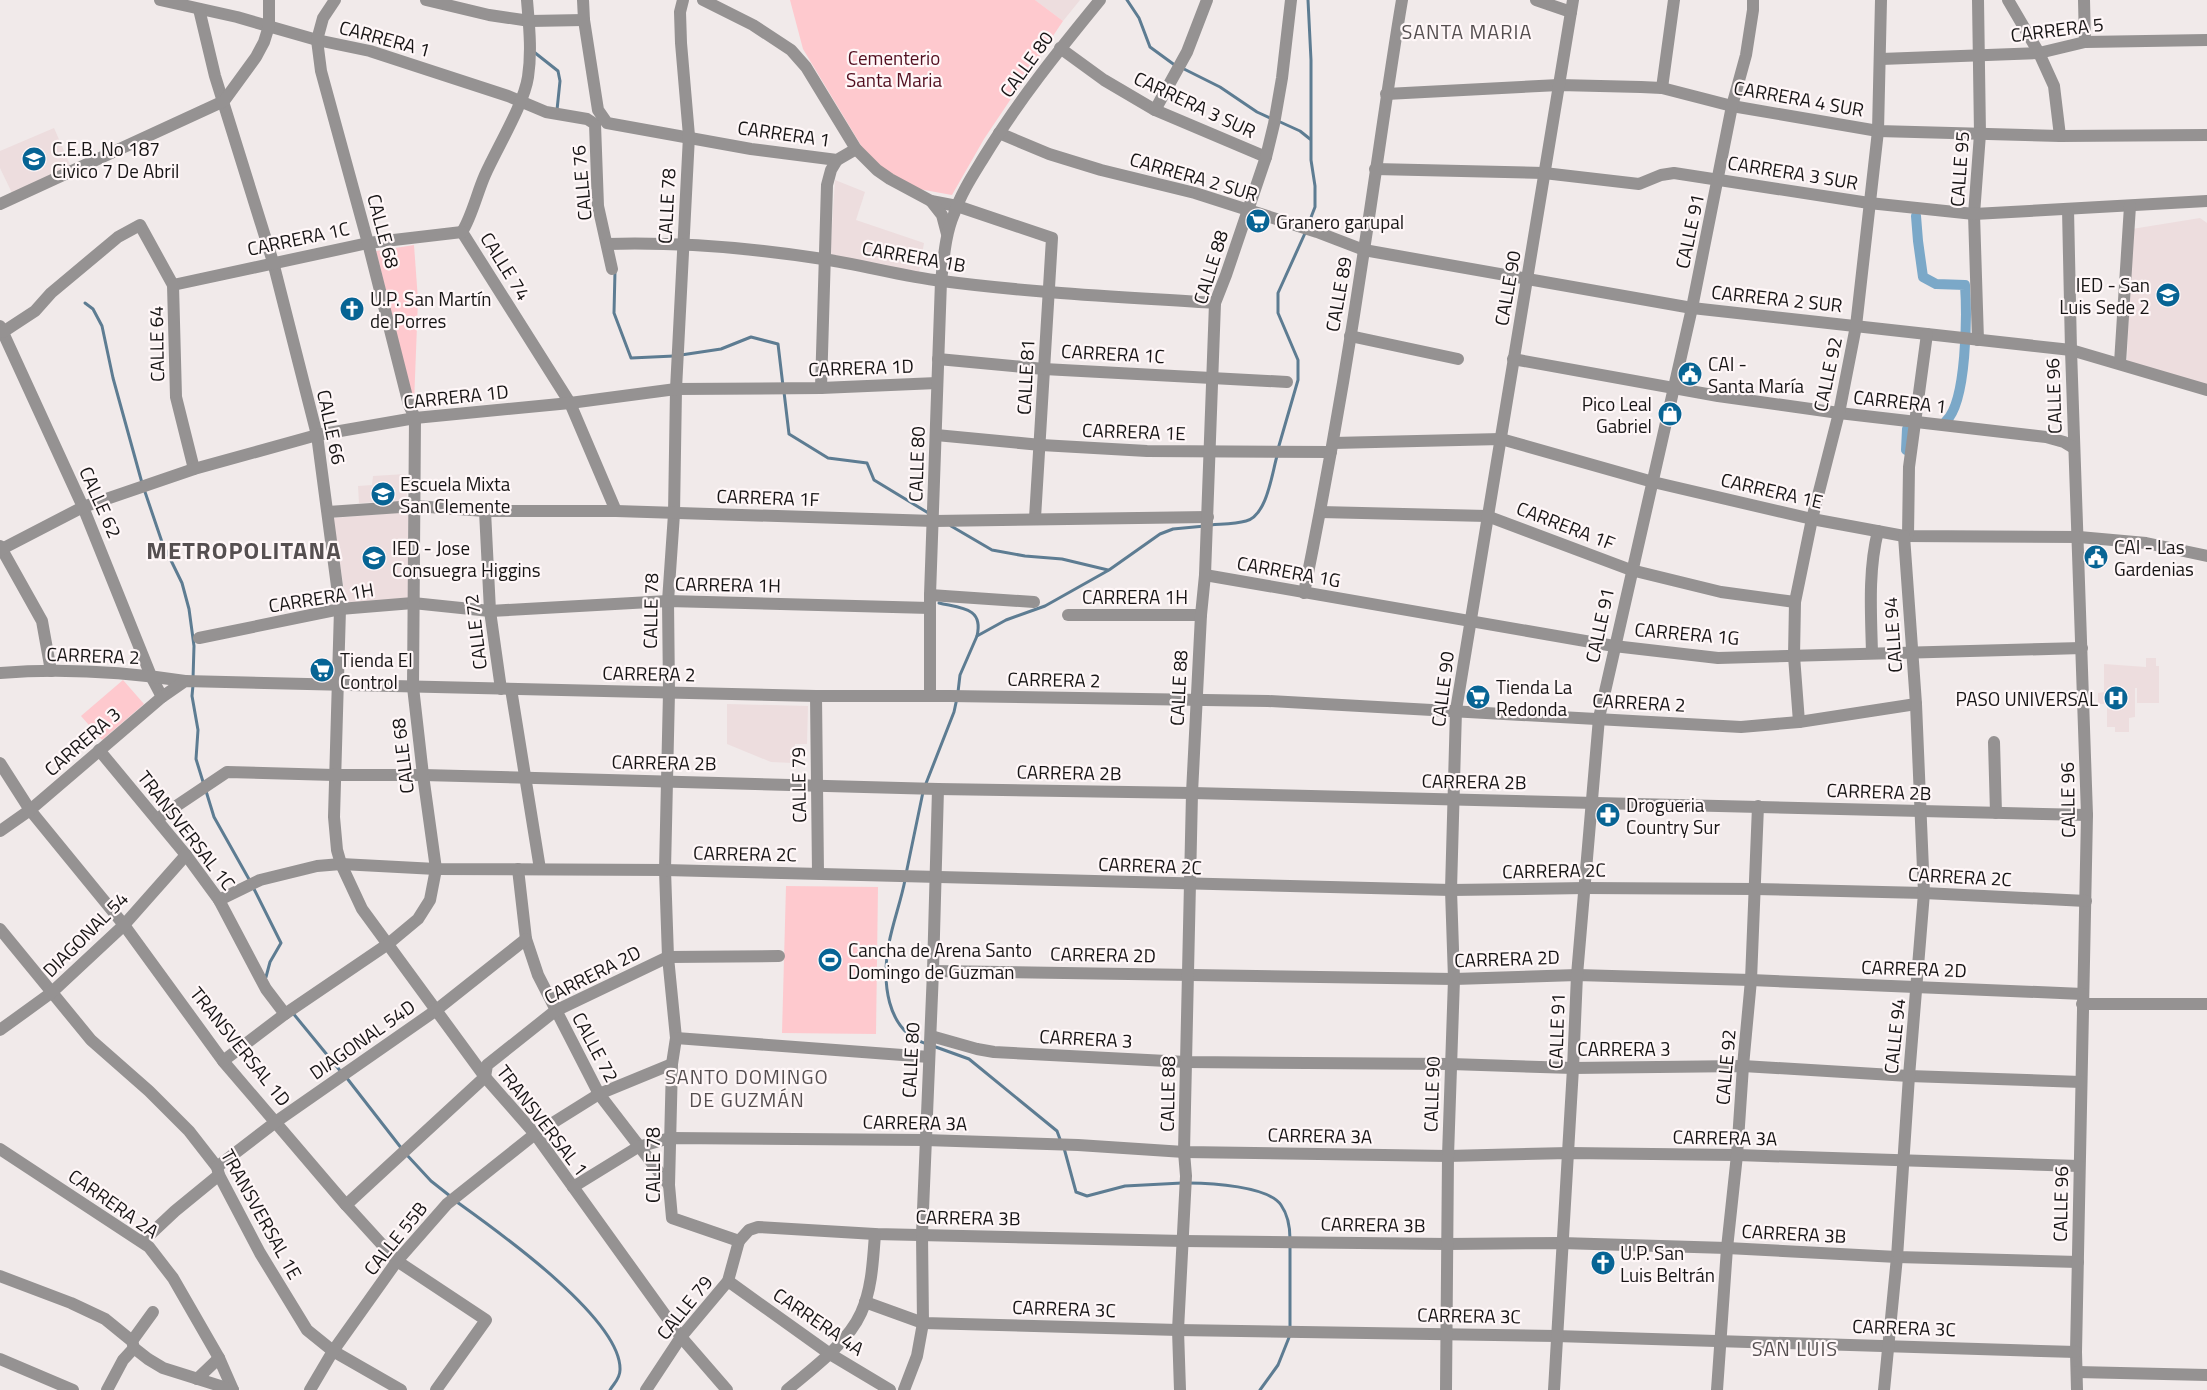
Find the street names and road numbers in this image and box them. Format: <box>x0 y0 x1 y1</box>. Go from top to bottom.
street label: CARRERA 5 <box>2009 9 2105 49</box>
street label: CARRERA 1 <box>336 12 434 64</box>
street label: CALLE 80 <box>992 25 1060 103</box>
street label: CARRERA 3 SUR <box>1129 63 1261 145</box>
street label: CARRERA 4 SUR <box>1732 72 1866 124</box>
street label: CARRERA 1 <box>736 112 832 154</box>
street label: CALLE 95 <box>1942 130 1976 208</box>
street label: CALLE 76 <box>563 144 599 222</box>
street label: CARRERA 2 SUR <box>1127 144 1261 208</box>
street label: CARRERA 3 SUR <box>1726 147 1860 197</box>
street label: CALLE 78 <box>650 167 682 245</box>
street label: CALLE 68 <box>360 191 408 272</box>
street label: CALLE 91 <box>1667 191 1711 271</box>
street label: CARRERA 1C <box>244 213 352 263</box>
street label: CALLE 74 <box>474 226 538 306</box>
street label: CALLE 88 <box>1185 226 1235 308</box>
street label: CARRERA 1B <box>860 233 968 279</box>
street label: CALLE 90 <box>1486 248 1528 328</box>
street label: CALLE 89 <box>1317 254 1359 334</box>
street label: CARRERA 2 SUR <box>1710 277 1844 319</box>
street label: CALLE 64 <box>141 306 171 382</box>
street label: CALLE 92 <box>1805 334 1849 414</box>
street label: CARRERA 1C <box>1060 336 1166 370</box>
street label: CALLE 81 <box>1009 338 1041 416</box>
street label: CARRERA 1D <box>808 351 914 383</box>
street label: CALLE 96 <box>2037 358 2069 434</box>
street label: CARRERA 1D <box>402 376 510 416</box>
street label: CARRERA 1 <box>1852 382 1948 420</box>
street label: CALLE 66 <box>310 387 354 467</box>
street label: CARRERA 1E <box>1082 415 1186 447</box>
street label: CALLE 80 <box>900 426 932 502</box>
street label: CALLE 62 <box>72 461 130 543</box>
street label: CARRERA 1E <box>1718 464 1826 516</box>
street label: CARRERA 1F <box>716 481 820 513</box>
street label: CARRERA 1F <box>1513 493 1619 557</box>
street label: CARRERA 1G <box>1235 548 1343 594</box>
street label: CARRERA 1H <box>675 569 781 599</box>
street label: CALLE 78 <box>635 572 665 649</box>
street label: CARRERA 1H <box>266 574 376 620</box>
street label: CARRERA 1H <box>1082 582 1188 611</box>
street label: CALLE 91 <box>1577 585 1621 665</box>
street label: CALLE 72 <box>456 593 494 671</box>
street label: CALLE 94 <box>1875 596 1909 674</box>
street label: CARRERA 1G <box>1633 614 1741 652</box>
street label: CARRERA 2 <box>46 639 140 671</box>
street label: CALLE 88 <box>1162 649 1194 727</box>
street label: CALLE 90 <box>1423 650 1461 728</box>
street label: CARRERA 2 <box>602 658 696 688</box>
street label: CARRERA 2 <box>1007 664 1101 694</box>
street label: CARRERA 2 <box>1592 685 1686 719</box>
street label: CARRERA 3 <box>37 699 127 783</box>
street label: CALLE 68 <box>383 716 421 795</box>
street label: CARRERA 2B <box>611 747 717 777</box>
street label: CALLE 79 <box>783 747 813 823</box>
street label: CARRERA 2B <box>1016 757 1122 787</box>
street label: CALLE 96 <box>2052 762 2082 838</box>
street label: TRANSVERSAL 1C <box>131 764 243 896</box>
street label: CARRERA 2B <box>1421 766 1527 796</box>
street label: CARRERA 2B <box>1826 775 1932 807</box>
street label: CARRERA 2C <box>693 838 797 868</box>
street label: CARRERA 2C <box>1098 849 1202 881</box>
street label: CARRERA 2C <box>1502 855 1606 885</box>
street label: CARRERA 2C <box>1907 859 2013 893</box>
street label: DIAGONAL 54 <box>36 885 134 983</box>
street label: CARRERA 2D <box>538 937 646 1011</box>
street label: CARRERA 2D <box>1050 939 1156 969</box>
street label: CARRERA 2D <box>1454 942 1560 974</box>
street label: CARRERA 2D <box>1861 952 1967 984</box>
street label: TRANSVERSAL 1D <box>184 980 298 1112</box>
street label: DIAGONAL 54D <box>303 992 421 1086</box>
street label: CALLE 91 <box>1540 993 1572 1069</box>
street label: CALLE 94 <box>1876 997 1912 1075</box>
street label: CALLE 72 <box>565 1007 627 1087</box>
street label: CALLE 80 <box>894 1021 926 1099</box>
street label: CARRERA 3 <box>1039 1021 1133 1055</box>
street label: CALLE 92 <box>1707 1028 1743 1106</box>
street label: CARRERA 3 <box>1577 1034 1671 1063</box>
street label: CALLE 88 <box>1152 1055 1182 1132</box>
street label: CALLE 90 <box>1415 1056 1447 1132</box>
street label: TRANSVERSAL 1 <box>490 1058 596 1182</box>
street label: CARRERA 3A <box>862 1107 968 1137</box>
street label: CARRERA 3A <box>1267 1120 1373 1150</box>
street label: CARRERA 3A <box>1672 1122 1778 1152</box>
street label: CALLE 78 <box>638 1127 667 1203</box>
street label: TRANSVERSAL 1E <box>214 1144 310 1284</box>
street label: CARRERA 2A <box>63 1161 165 1245</box>
street label: CALLE 96 <box>2045 1166 2075 1242</box>
street label: CALLE 55B <box>356 1195 434 1281</box>
street label: CARRERA 3B <box>915 1202 1021 1232</box>
street label: CARRERA 3B <box>1320 1209 1426 1239</box>
street label: CARRERA 3B <box>1741 1216 1847 1250</box>
street label: CALLE 79 <box>649 1268 719 1346</box>
street label: CARRERA 4A <box>768 1280 870 1362</box>
street label: CARRERA 3C <box>1012 1292 1116 1324</box>
street label: CARRERA 3C <box>1417 1300 1521 1330</box>
street label: CARRERA 3C <box>1852 1311 1956 1343</box>

